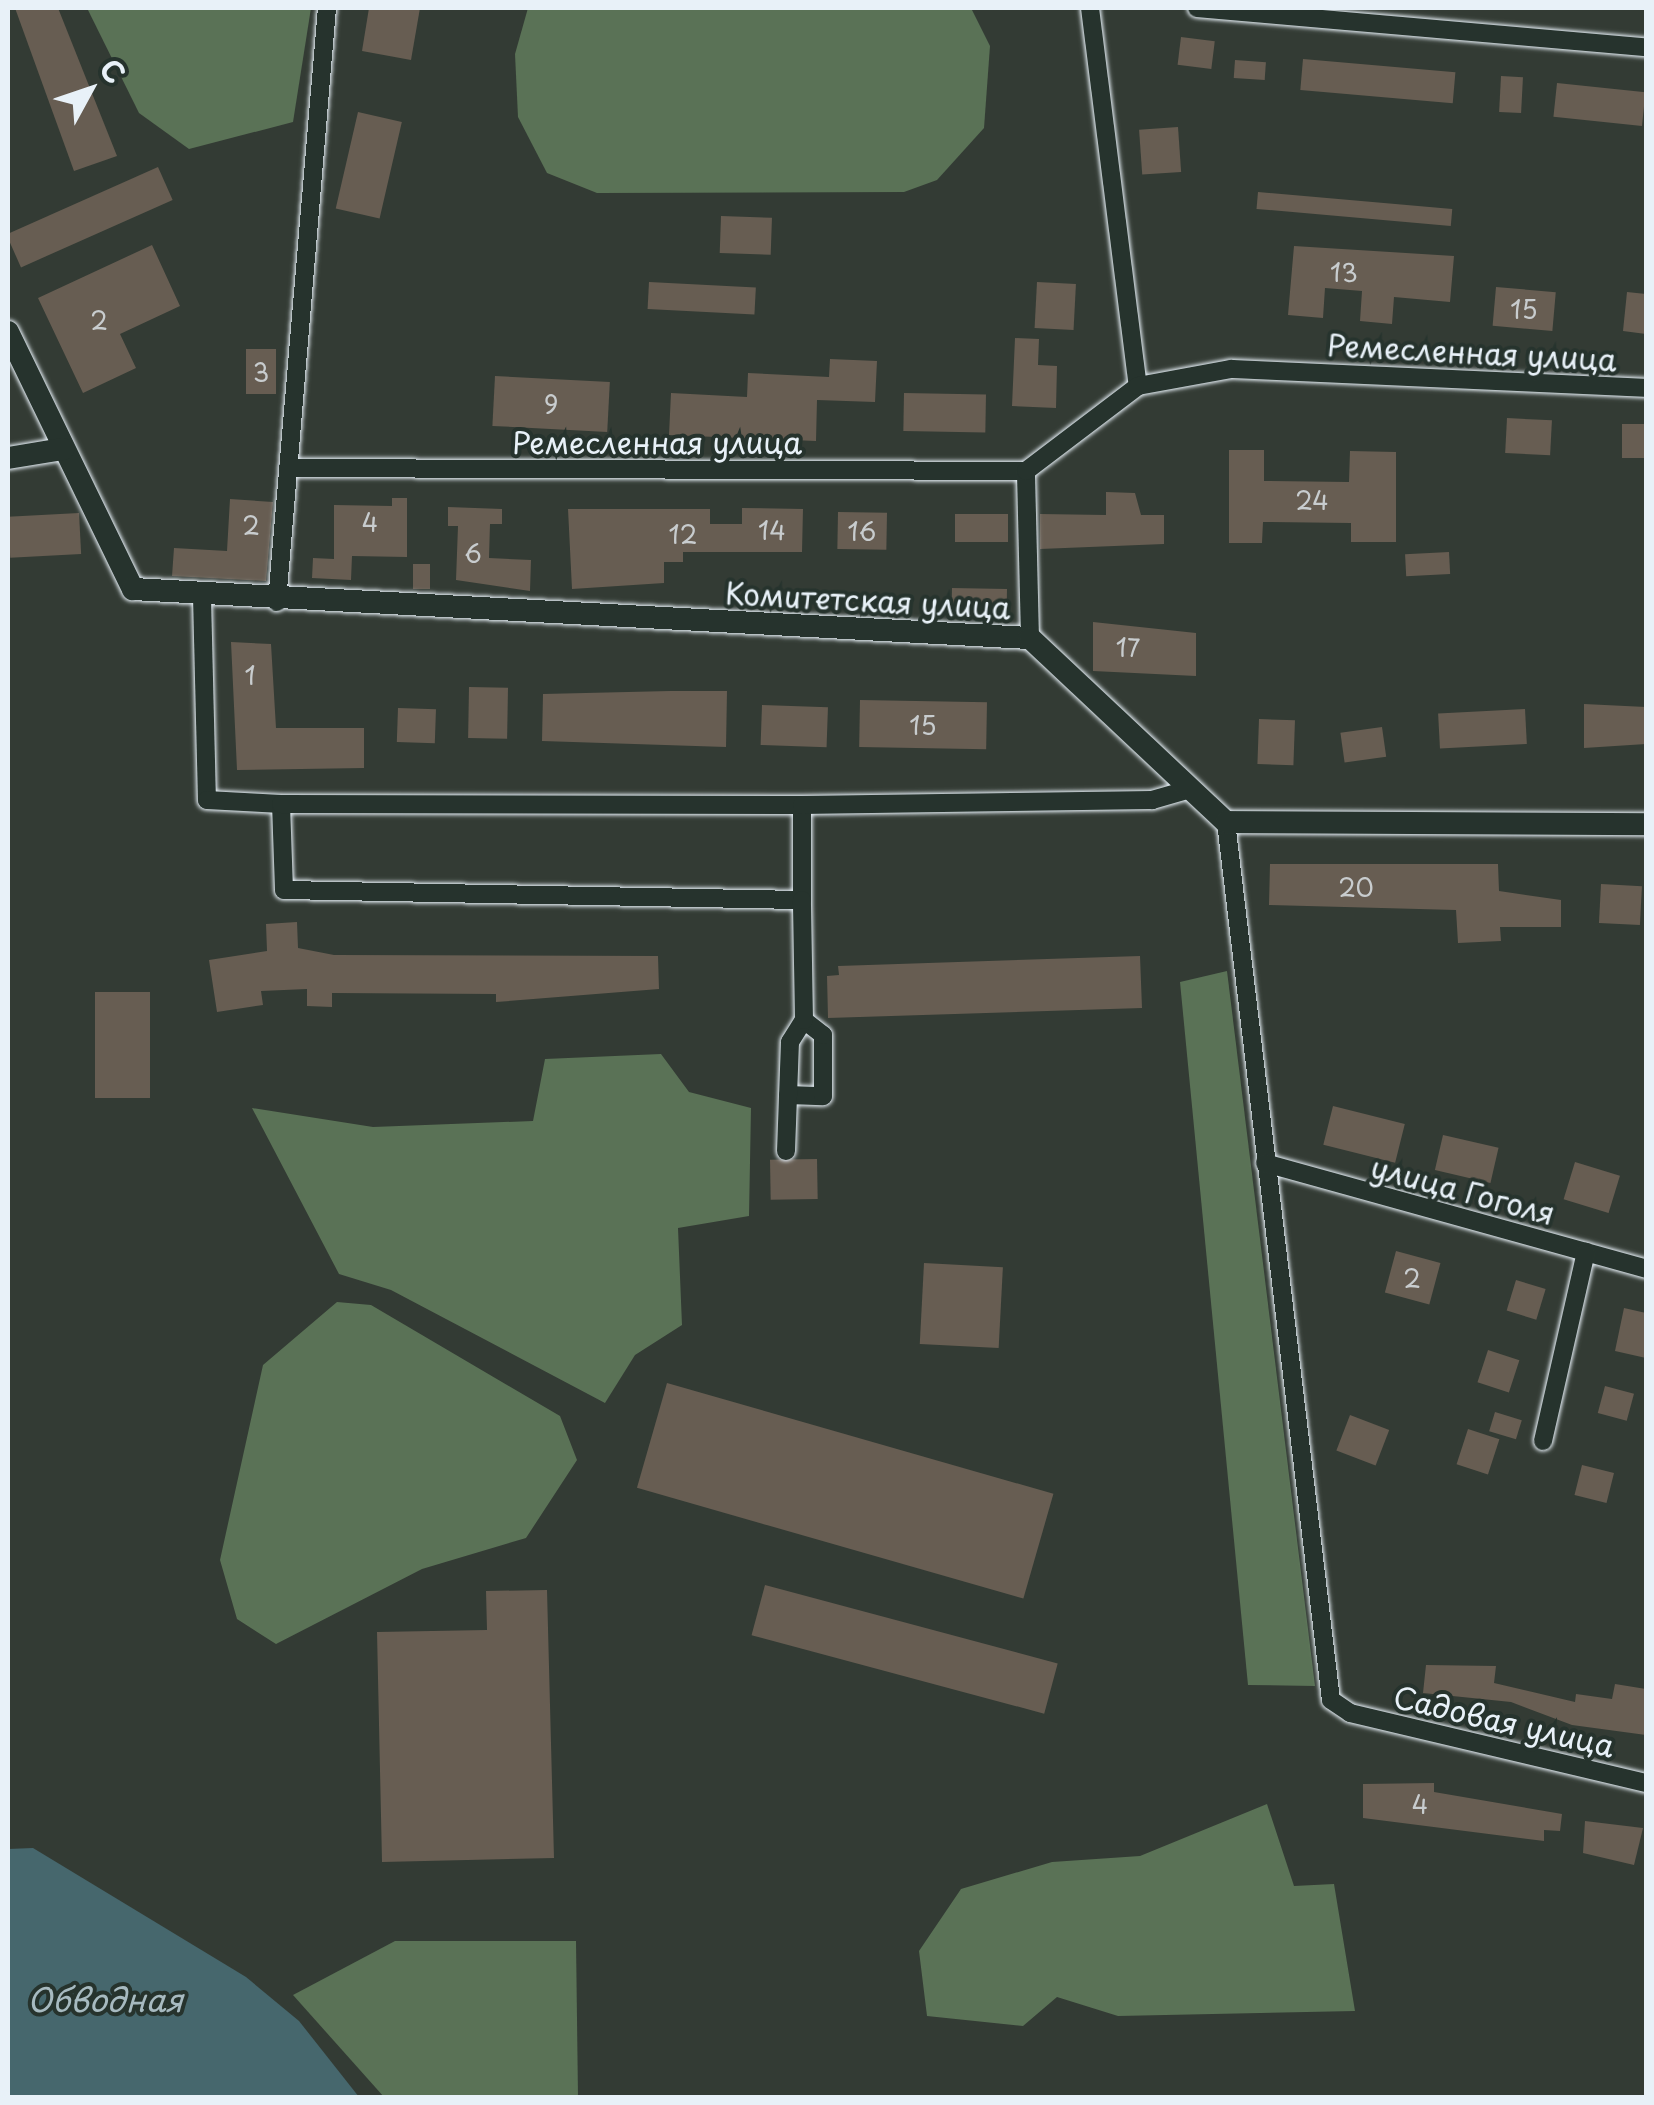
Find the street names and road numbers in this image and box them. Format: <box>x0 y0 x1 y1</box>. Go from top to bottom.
street label: Ремесленная улица <box>1325 326 1619 378</box>
street label: Ремесленная улица <box>511 424 803 460</box>
street label: Комитетская улица <box>724 575 1012 625</box>
street label: улица Гоголя <box>1366 1148 1560 1232</box>
street label: Садовая улица <box>1390 1678 1618 1764</box>

